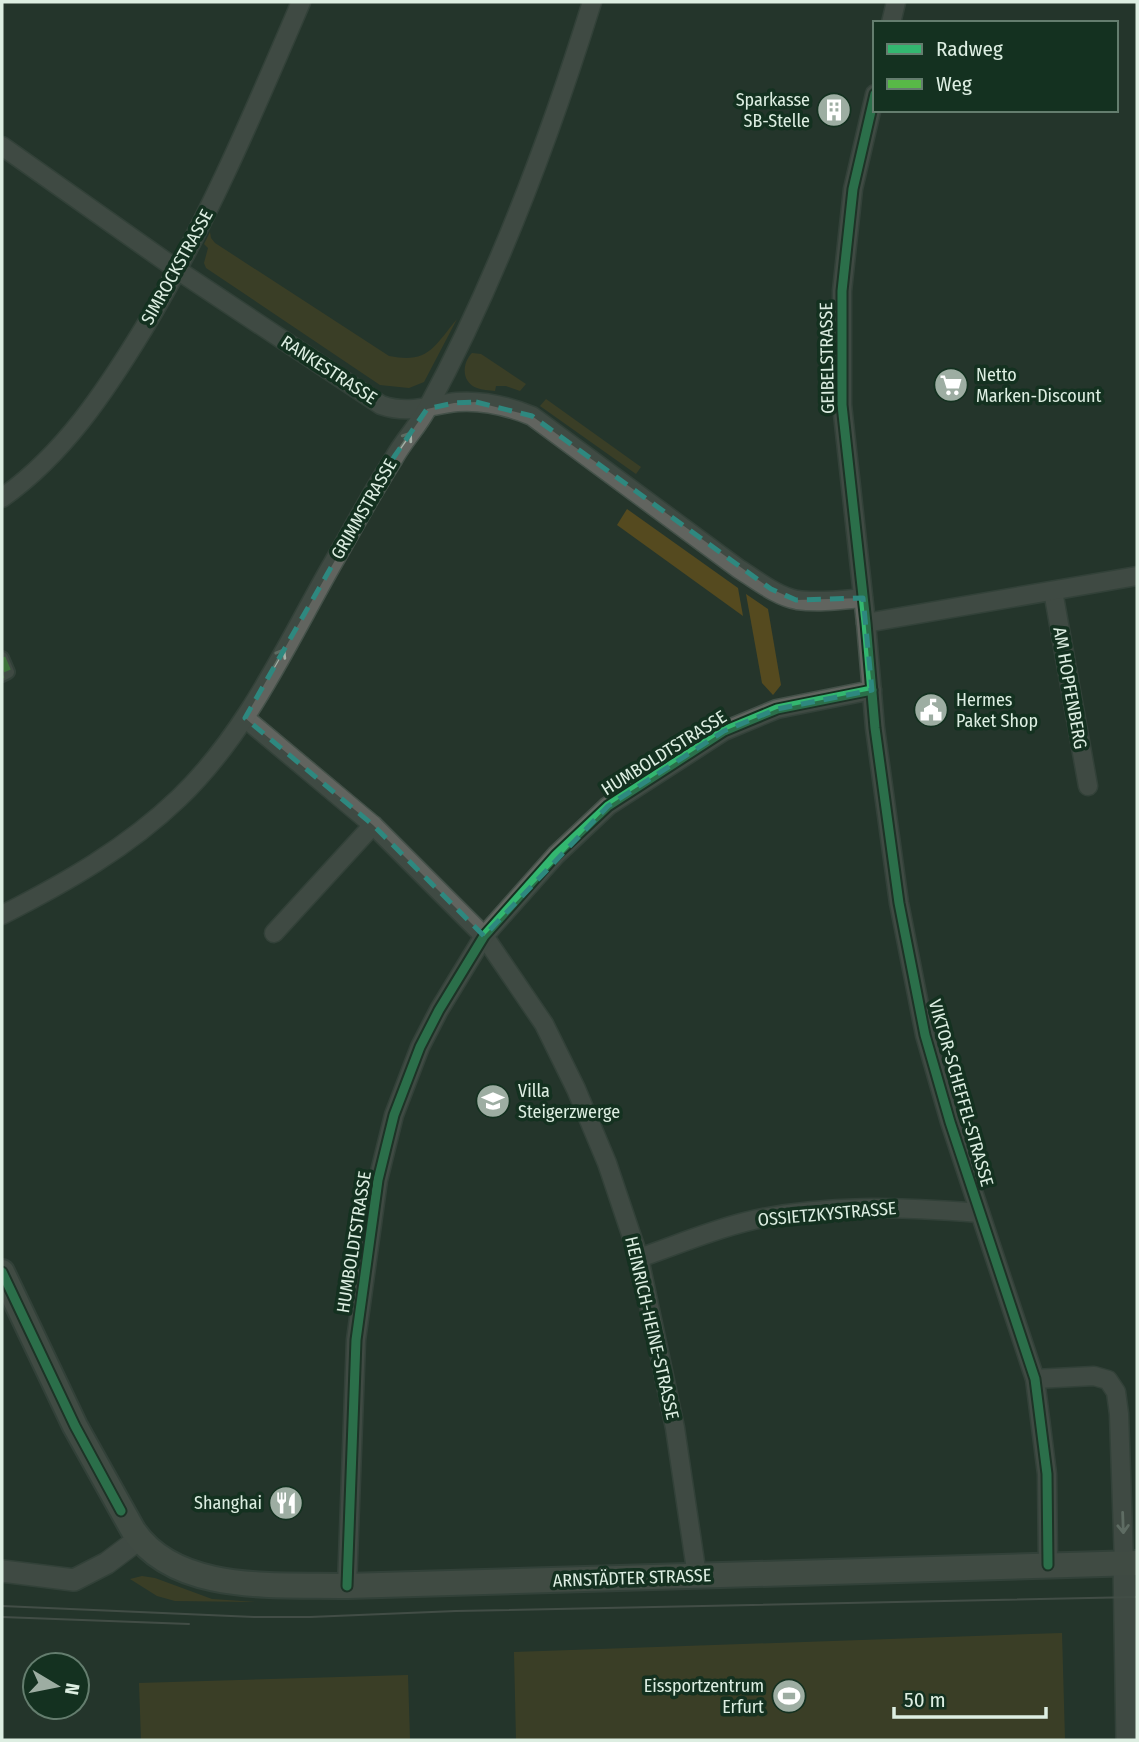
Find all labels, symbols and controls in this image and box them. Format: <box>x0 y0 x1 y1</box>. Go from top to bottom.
legend <box>873 21 1118 112</box>
text: Radweg <box>936 36 1003 62</box>
text: Weg <box>936 71 972 97</box>
place label: Sparkasse SB-Stelle <box>736 89 810 132</box>
building icon: Sparkasse SB-Stelle <box>815 91 853 129</box>
street label: SIMROCKSTRASSE <box>136 206 218 328</box>
street label: GEIBELSTRASSE <box>815 302 839 414</box>
street label: RANKESTRASSE <box>277 331 381 409</box>
place label: Netto Marken-Discount <box>976 364 1102 407</box>
supermarket icon: Netto Marken-Discount <box>932 366 970 404</box>
one-way arrow <box>398 432 412 451</box>
street label: GRIMMSTRASSE <box>326 455 402 563</box>
street label: AM HOPFENBERG <box>1048 625 1092 751</box>
one-way arrow <box>272 649 286 669</box>
place label: Hermes Paket Shop <box>956 689 1038 732</box>
public building icon: Hermes Paket Shop <box>912 691 950 729</box>
street label: HUMBOLDTSTRASSE <box>597 706 731 800</box>
street label: VIKTOR-SCHEFFEL-STRASSE <box>924 997 998 1189</box>
place label: Villa Steigerzwerge <box>518 1080 620 1123</box>
school or university icon: Villa Steigerzwerge <box>474 1082 512 1120</box>
street label: HUMBOLDTSTRASSE <box>332 1169 376 1315</box>
street label: OSSIETZKYSTRASSE <box>757 1197 897 1231</box>
street label: HEINRICH-HEINE-STRASSE <box>620 1234 684 1422</box>
restaurant icon: Shanghai <box>267 1484 305 1522</box>
place label: Shanghai <box>194 1492 262 1514</box>
one-way arrow <box>1116 1511 1129 1534</box>
street label: ARNSTÄDTER STRASSE <box>552 1564 712 1592</box>
north arrow <box>21 1651 91 1721</box>
place label: Eissportzentrum Erfurt <box>644 1675 764 1718</box>
scale bar <box>894 1676 1046 1720</box>
sports icon: Eissportzentrum Erfurt <box>770 1677 808 1715</box>
text: N <box>60 1681 85 1696</box>
text: 50 m <box>904 1687 946 1713</box>

